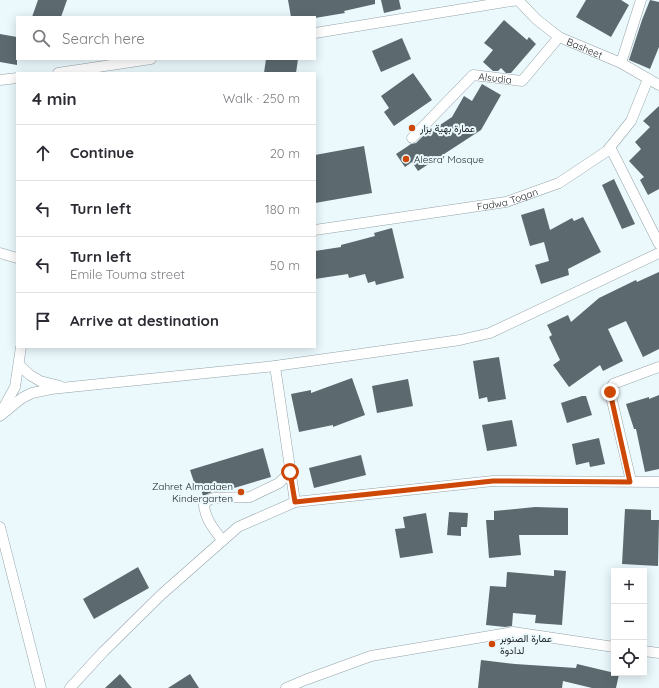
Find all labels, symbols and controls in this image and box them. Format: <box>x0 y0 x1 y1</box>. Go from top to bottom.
search box <box>16 16 316 60</box>
icon: search <box>30 27 52 49</box>
text: Search here <box>62 29 145 48</box>
street label: Basheet <box>565 35 605 61</box>
street label: Alsudia <box>478 69 513 86</box>
text: 4 min <box>32 88 77 109</box>
text: Walk · 250 m <box>223 90 300 106</box>
place label: عمارة بهية بزار <box>419 122 475 135</box>
marker: عمارة بهية بزار <box>407 123 417 133</box>
icon: ahead <box>32 142 54 164</box>
text: Continue <box>70 143 134 162</box>
text: 20 m <box>270 145 300 161</box>
place label: Alesra' Mosque <box>414 153 484 166</box>
marker: Alesra' Mosque <box>401 154 411 164</box>
street label: Fadwa Toqan <box>476 185 540 213</box>
icon: left <box>32 198 54 220</box>
text: Turn left <box>70 199 132 218</box>
text: 180 m <box>265 201 300 217</box>
text: Turn left <box>70 247 132 266</box>
icon: left <box>32 254 54 276</box>
text: 50 m <box>270 257 300 273</box>
text: Emile Touma street <box>70 266 185 282</box>
icon: arrive <box>32 310 54 332</box>
text: Arrive at destination <box>70 311 219 330</box>
route end <box>601 383 619 401</box>
route start <box>281 463 299 481</box>
place label: Zahret Almadaen Kindergarten <box>152 480 233 505</box>
marker: Zahret Almadaen Kindergarten <box>236 487 246 497</box>
map controls <box>611 568 647 676</box>
button: + <box>611 568 647 604</box>
button: − <box>611 604 647 640</box>
place label: عمارة الصنوبر لدادوة <box>499 632 552 657</box>
marker: عمارة الصنوبر لدادوة <box>487 639 497 649</box>
button: locate <box>611 640 647 676</box>

